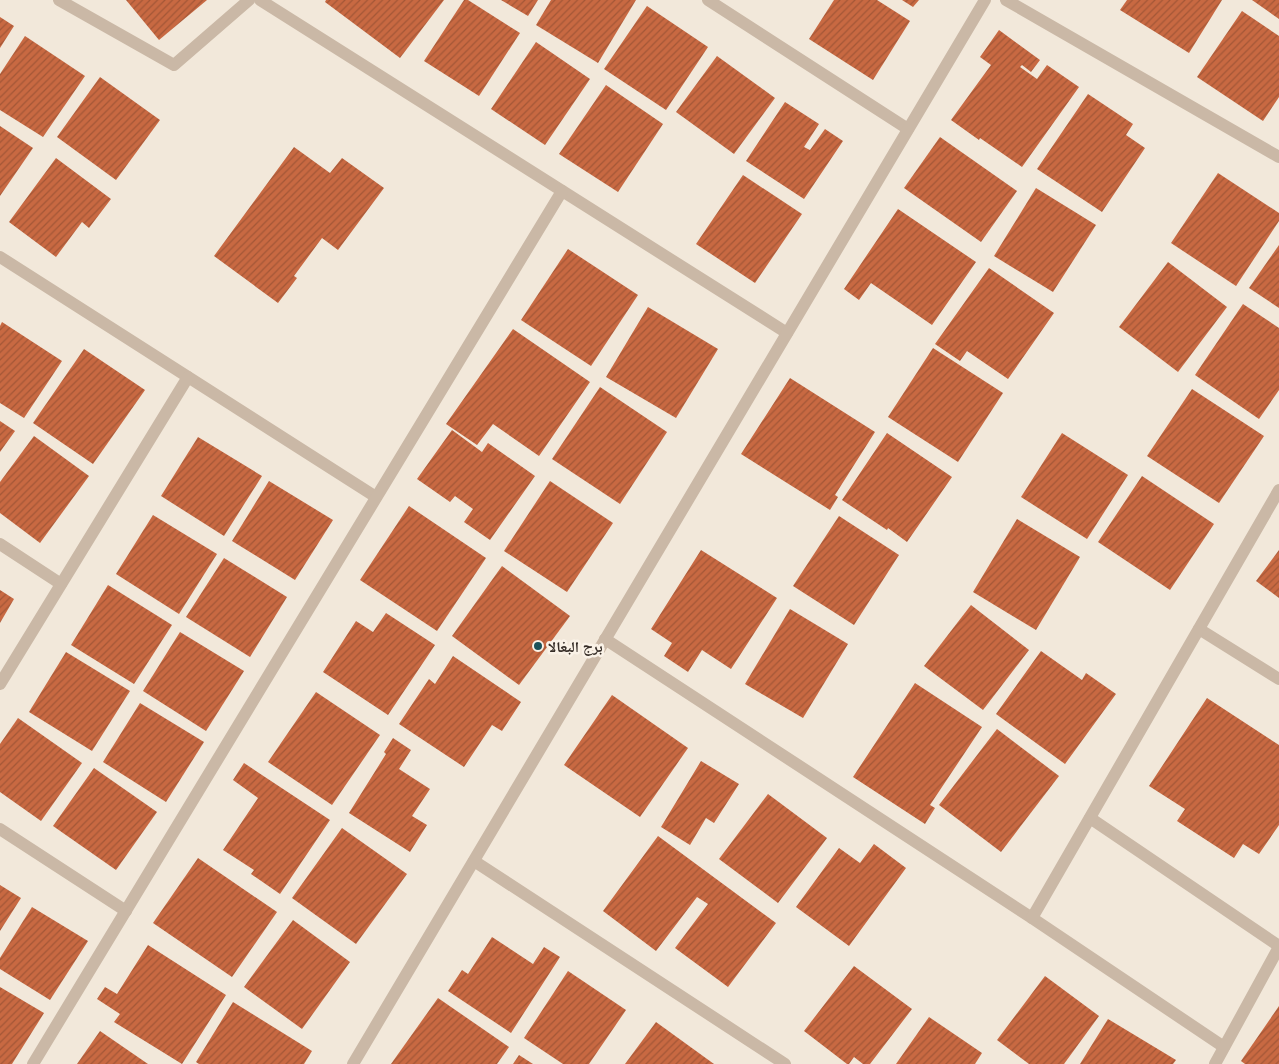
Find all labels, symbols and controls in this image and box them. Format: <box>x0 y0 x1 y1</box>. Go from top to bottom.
place label: برج البغالا <box>548 638 603 656</box>
marker: برج البغالا <box>532 640 544 652</box>

